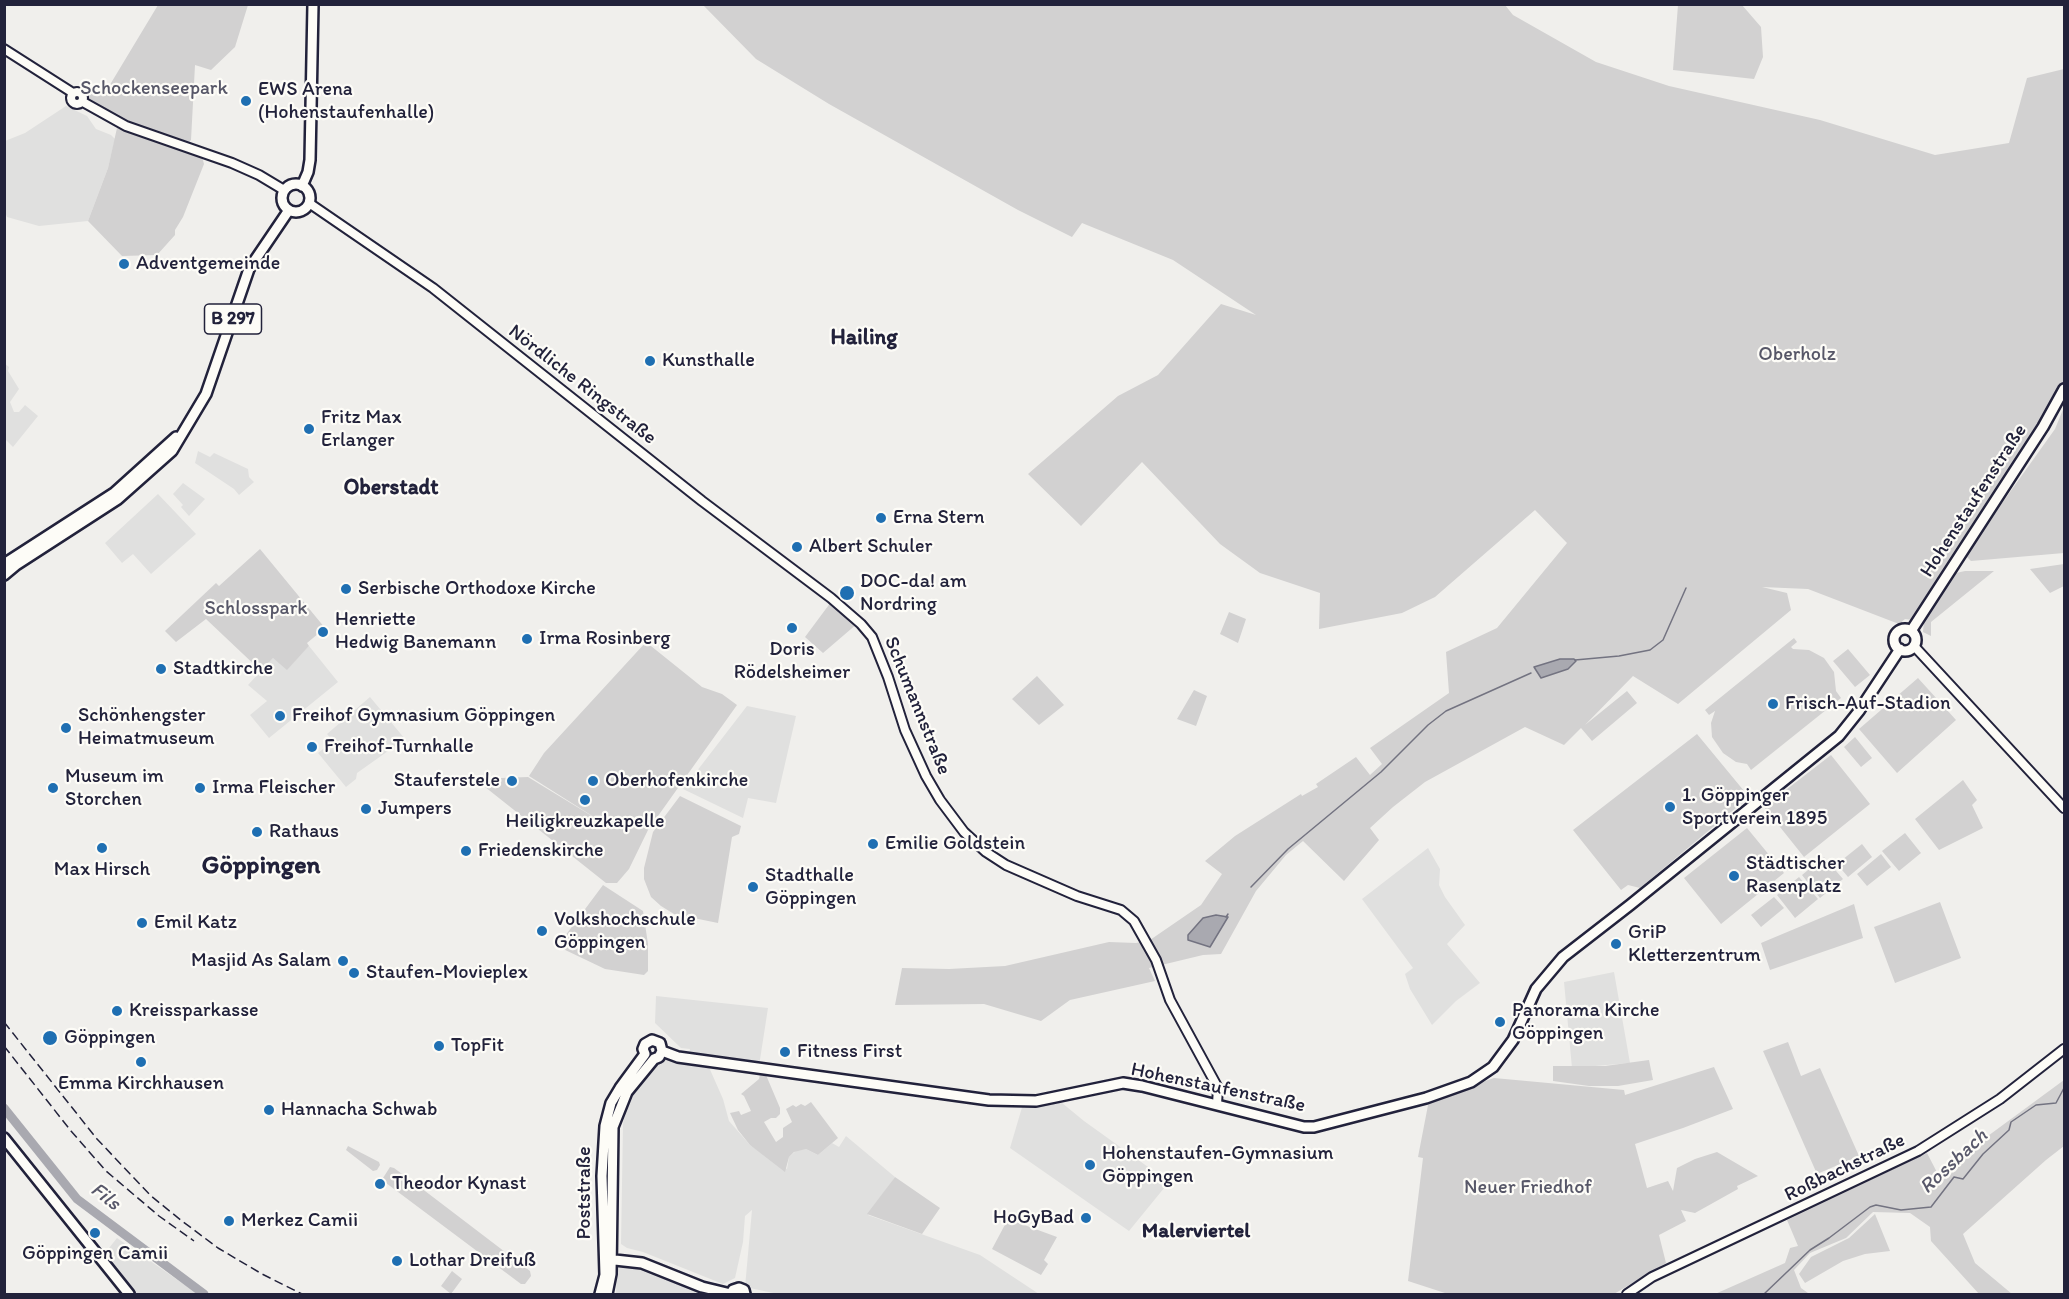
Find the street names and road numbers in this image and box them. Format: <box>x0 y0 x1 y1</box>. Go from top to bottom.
road number: B 297 <box>204 304 262 334</box>
street label: Nördliche Ringstraße <box>503 320 661 450</box>
street label: Hohenstaufenstraße <box>1916 420 2032 582</box>
street label: Schumannstraße <box>878 633 956 779</box>
street label: Hohenstaufenstraße <box>1129 1058 1307 1118</box>
street label: Roßbachstraße <box>1781 1129 1909 1207</box>
street label: Poststraße <box>573 1146 597 1240</box>

